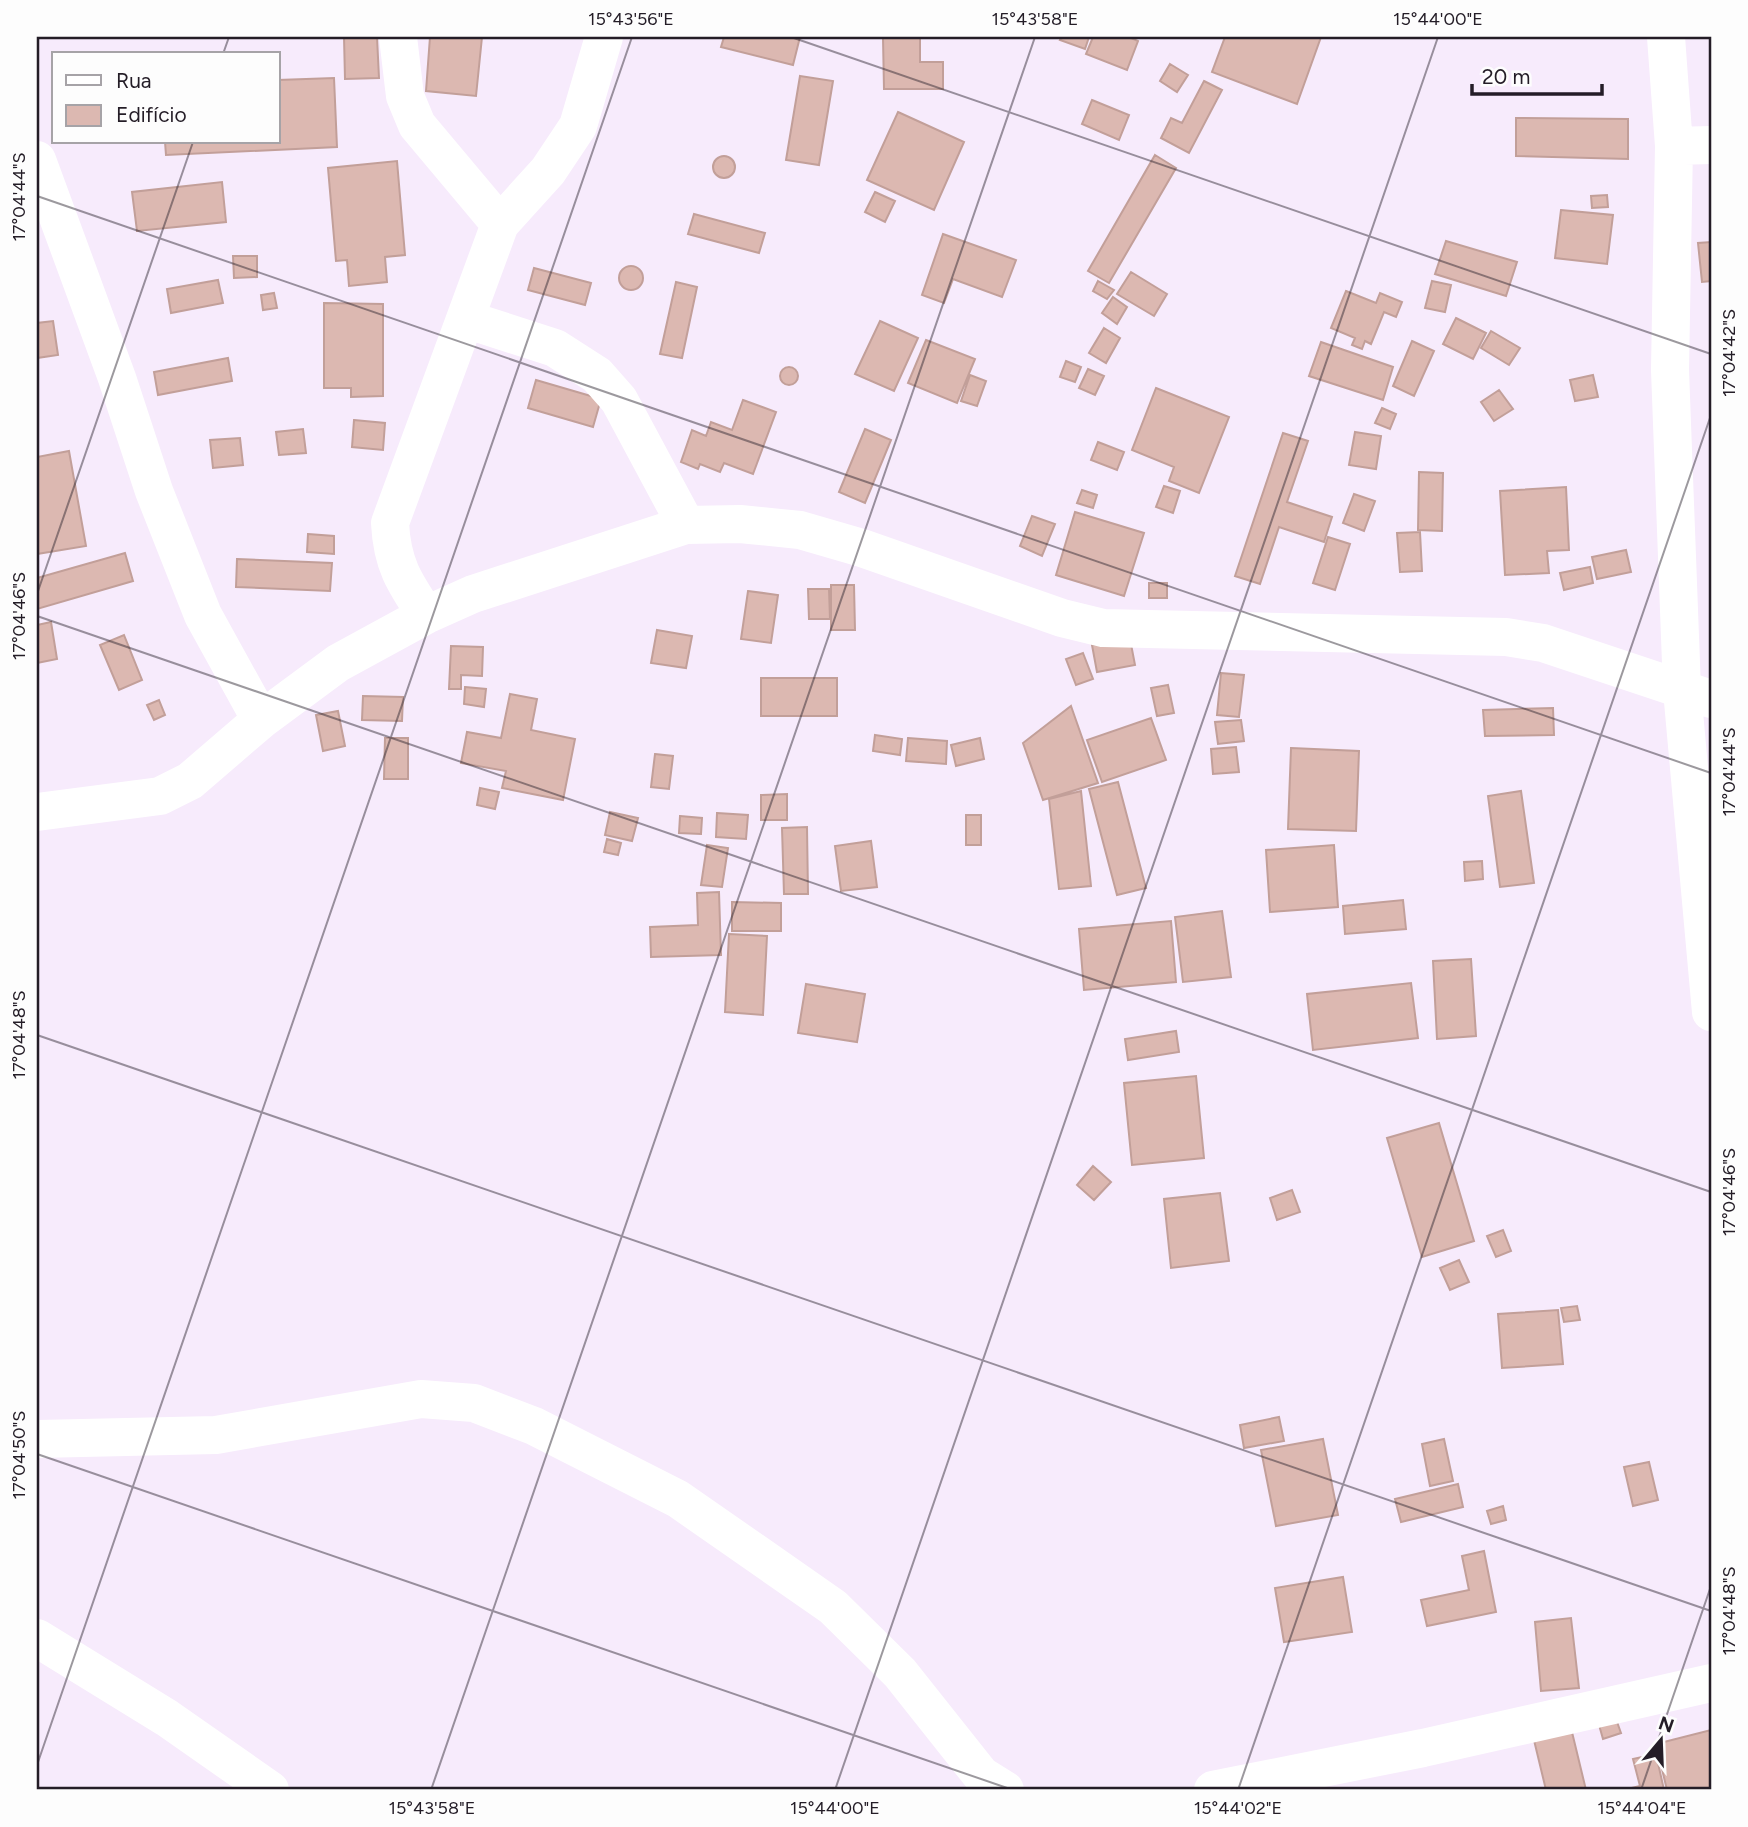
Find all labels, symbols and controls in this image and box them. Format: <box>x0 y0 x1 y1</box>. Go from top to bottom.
text: 15°43'56"E <box>588 8 674 30</box>
text: 15°43'58"E <box>992 8 1078 30</box>
text: 15°44'00"E <box>1393 8 1483 30</box>
legend <box>52 52 280 144</box>
scale bar <box>1472 52 1601 96</box>
text: 20 m <box>1482 64 1530 89</box>
text: Rua <box>116 68 152 93</box>
text: Edifício <box>116 102 187 127</box>
text: 17°04'44"S <box>8 152 30 242</box>
text: 17°04'42"S <box>1718 309 1740 397</box>
text: 17°04'46"S <box>8 572 30 660</box>
text: 17°04'44"S <box>1718 727 1740 817</box>
text: 17°04'48"S <box>8 990 30 1080</box>
text: 17°04'46"S <box>1718 1148 1740 1236</box>
text: 17°04'50"S <box>8 1411 30 1499</box>
text: 17°04'48"S <box>1718 1566 1740 1656</box>
north arrow <box>1626 1704 1696 1774</box>
text: N <box>1656 1711 1677 1738</box>
text: 15°43'58"E <box>389 1797 475 1819</box>
text: 15°44'00"E <box>790 1797 880 1819</box>
text: 15°44'02"E <box>1194 1797 1282 1819</box>
text: 15°44'04"E <box>1597 1797 1687 1819</box>

